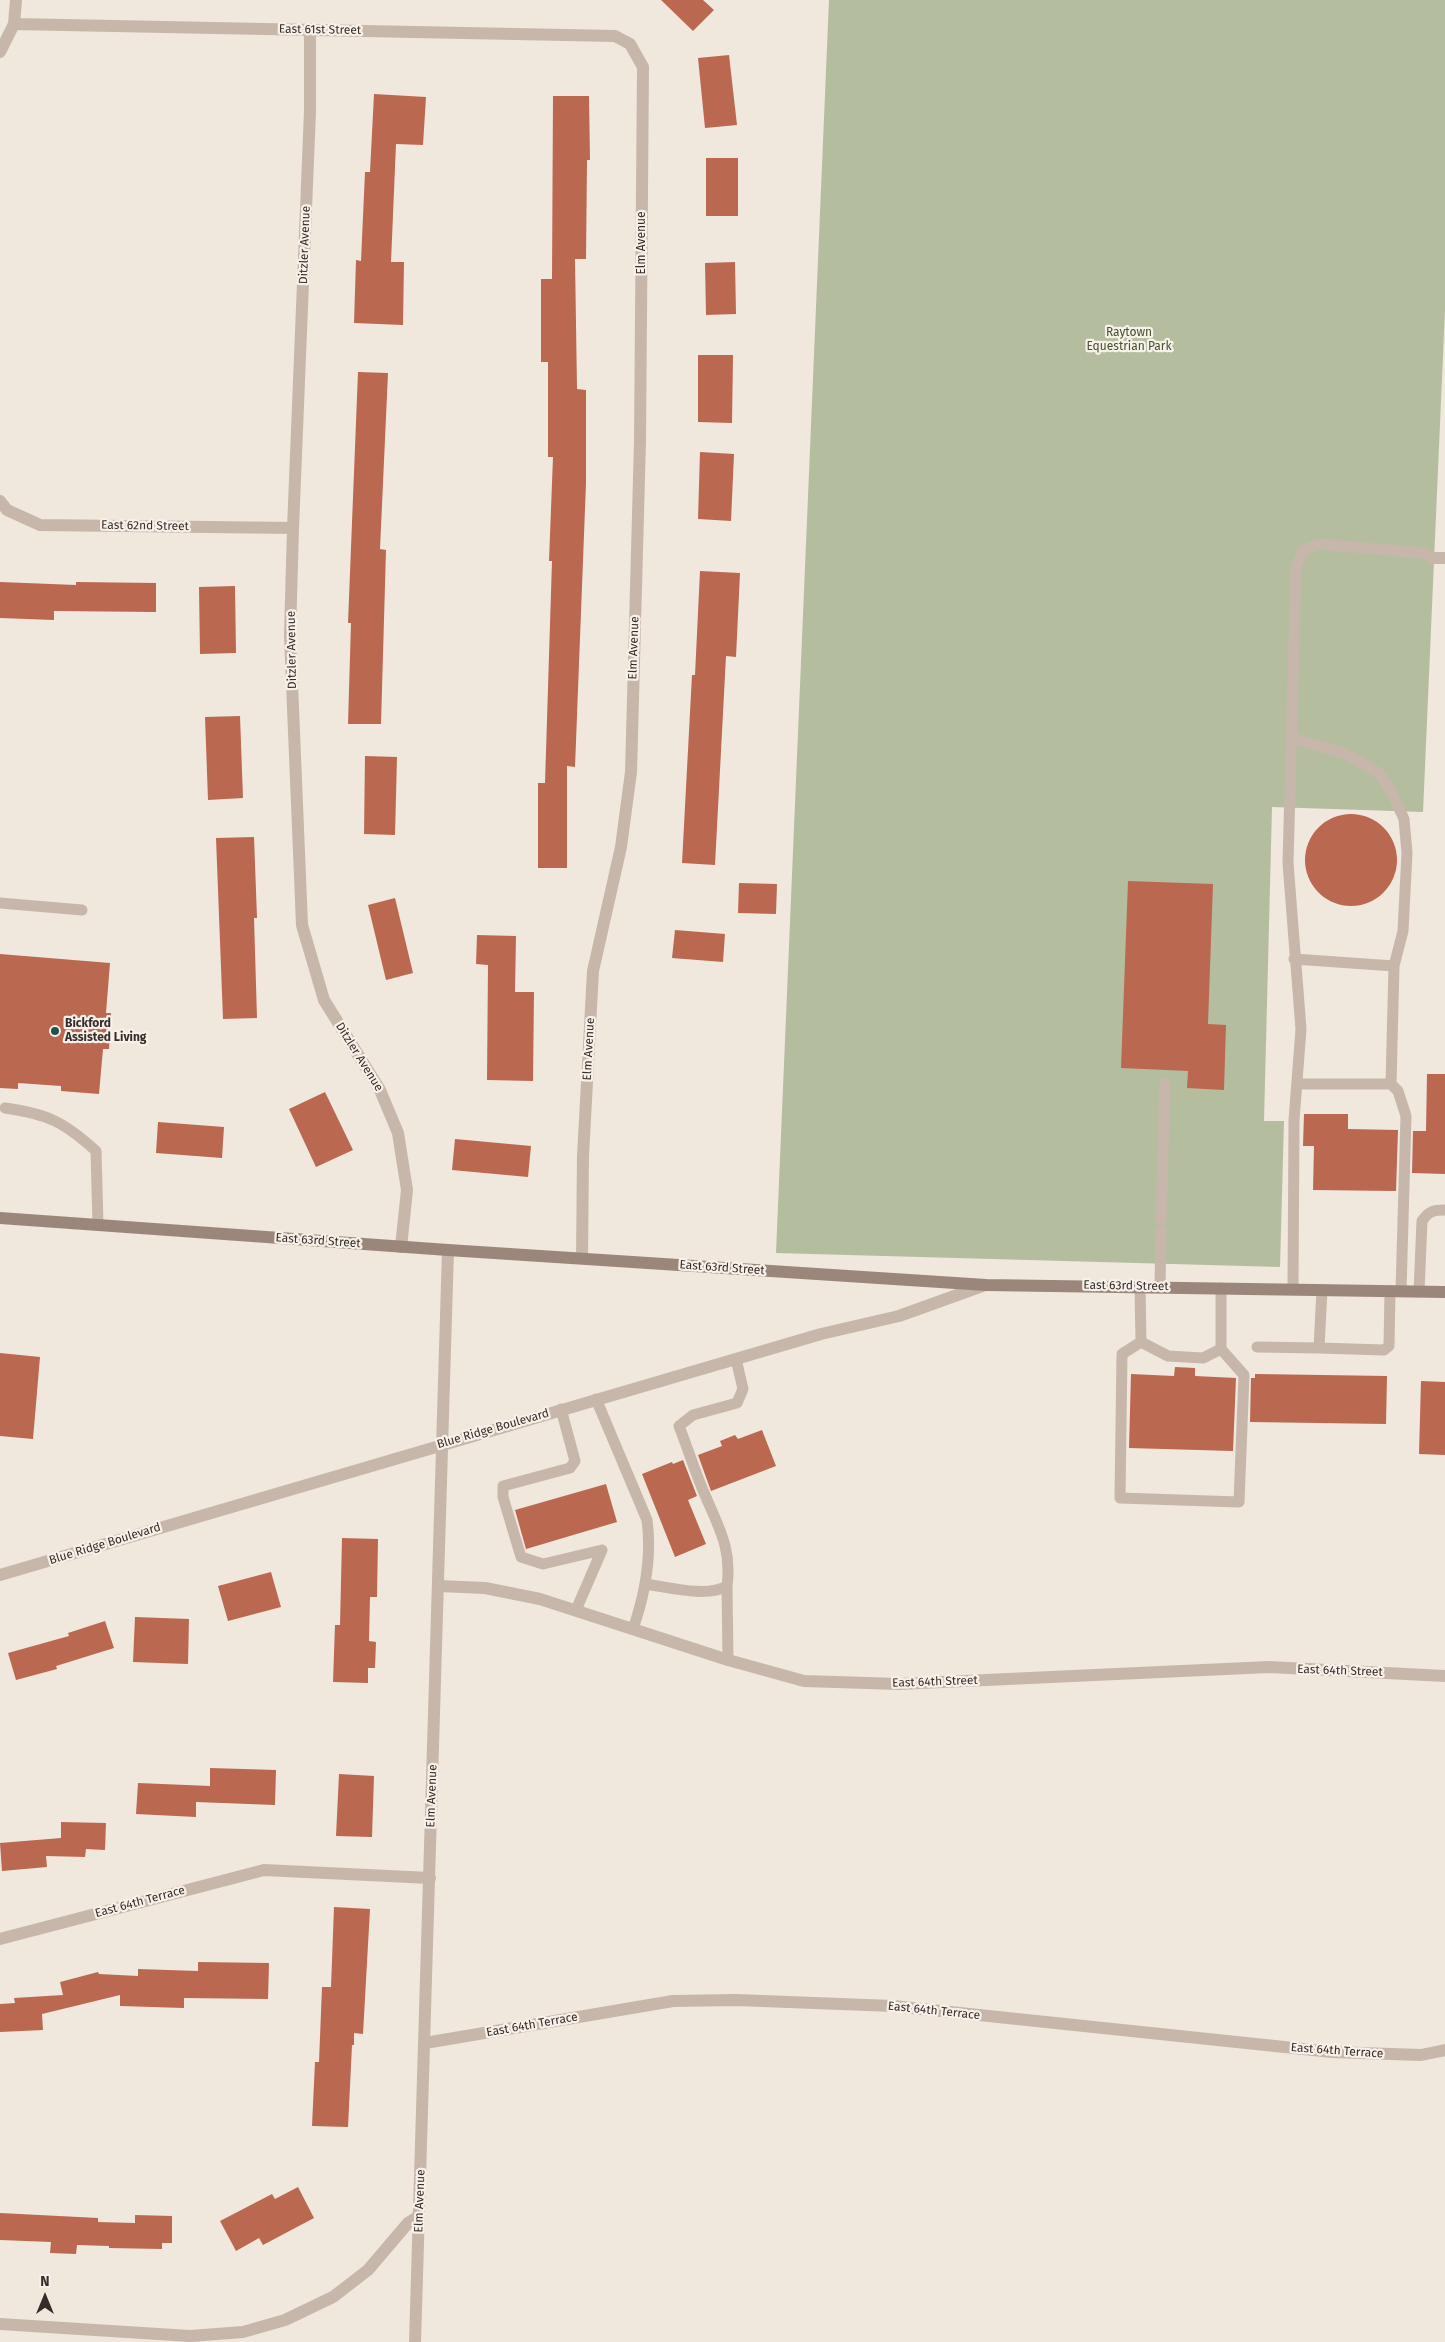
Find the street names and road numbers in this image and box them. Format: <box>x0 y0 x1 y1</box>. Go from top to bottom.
street label: East 61st Street <box>279 22 361 38</box>
street label: Ditzler Avenue <box>296 206 314 284</box>
street label: Elm Avenue <box>635 211 649 275</box>
street label: East 62nd Street <box>101 518 189 534</box>
street label: Ditzler Avenue <box>284 611 300 689</box>
street label: Elm Avenue <box>626 616 642 680</box>
street label: Elm Avenue <box>580 1017 598 1081</box>
street label: Ditzler Avenue <box>332 1020 386 1094</box>
street label: East 63rd Street <box>275 1231 361 1251</box>
street label: East 63rd Street <box>679 1258 765 1278</box>
street label: East 63rd Street <box>1083 1278 1169 1294</box>
street label: Blue Ridge Boulevard <box>435 1406 551 1452</box>
street label: Blue Ridge Boulevard <box>47 1520 163 1568</box>
street label: East 64th Street <box>1297 1662 1383 1680</box>
street label: East 64th Street <box>892 1673 978 1691</box>
street label: Elm Avenue <box>424 1764 440 1828</box>
street label: East 64th Terrace <box>93 1883 187 1921</box>
street label: East 64th Terrace <box>887 1999 981 2023</box>
street label: East 64th Terrace <box>485 2010 579 2040</box>
street label: East 64th Terrace <box>1290 2041 1384 2061</box>
street label: Elm Avenue <box>412 2169 428 2233</box>

